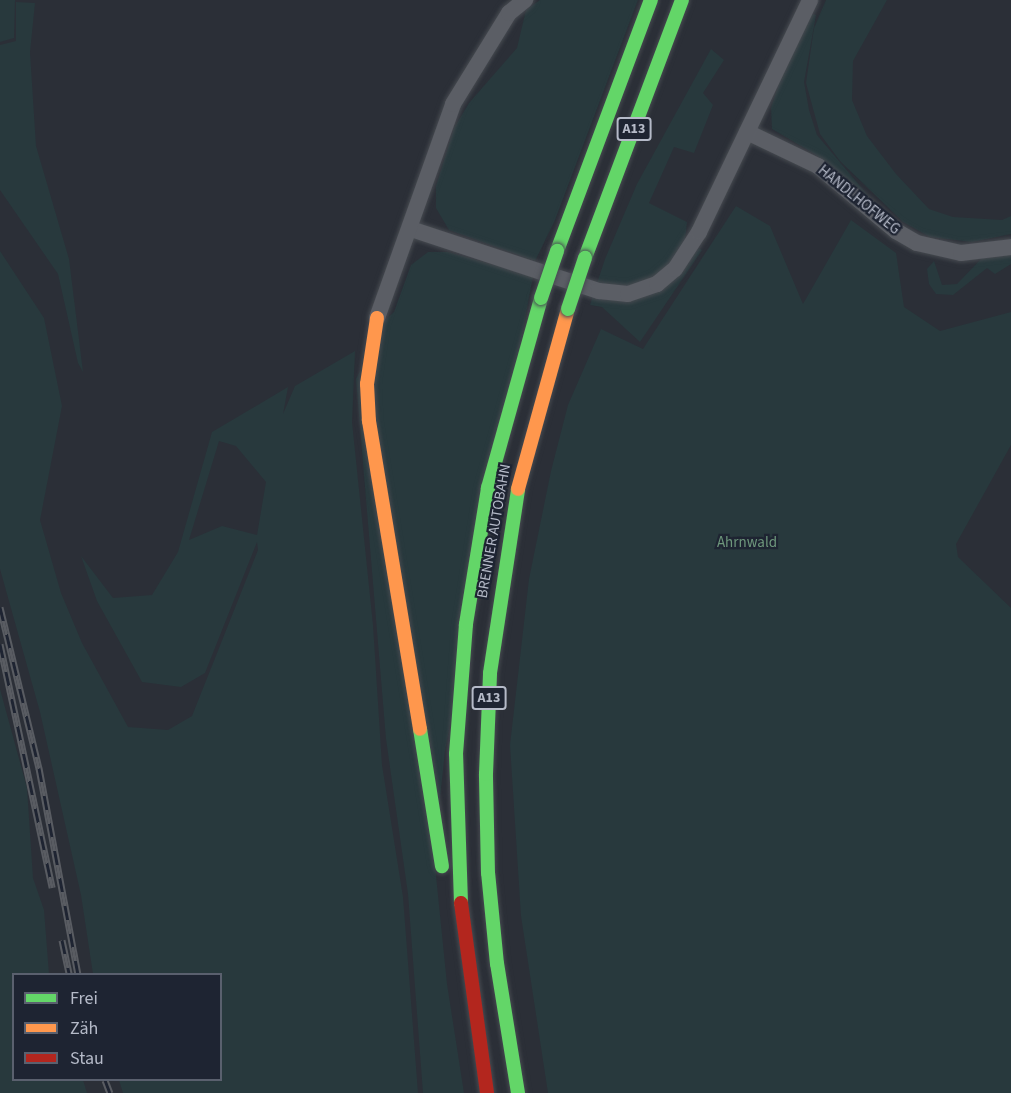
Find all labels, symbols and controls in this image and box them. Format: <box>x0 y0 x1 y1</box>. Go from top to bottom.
road number: A13 <box>616 118 652 140</box>
street label: HANDLHOFWEG <box>814 161 904 239</box>
street label: BRENNER AUTOBAHN <box>473 463 515 599</box>
park label: Ahrnwald <box>717 534 777 552</box>
road number: A13 <box>471 687 507 709</box>
legend <box>12 973 222 1081</box>
text: Frei <box>70 986 98 1011</box>
text: Zäh <box>70 1016 98 1041</box>
text: Stau <box>70 1046 104 1071</box>

